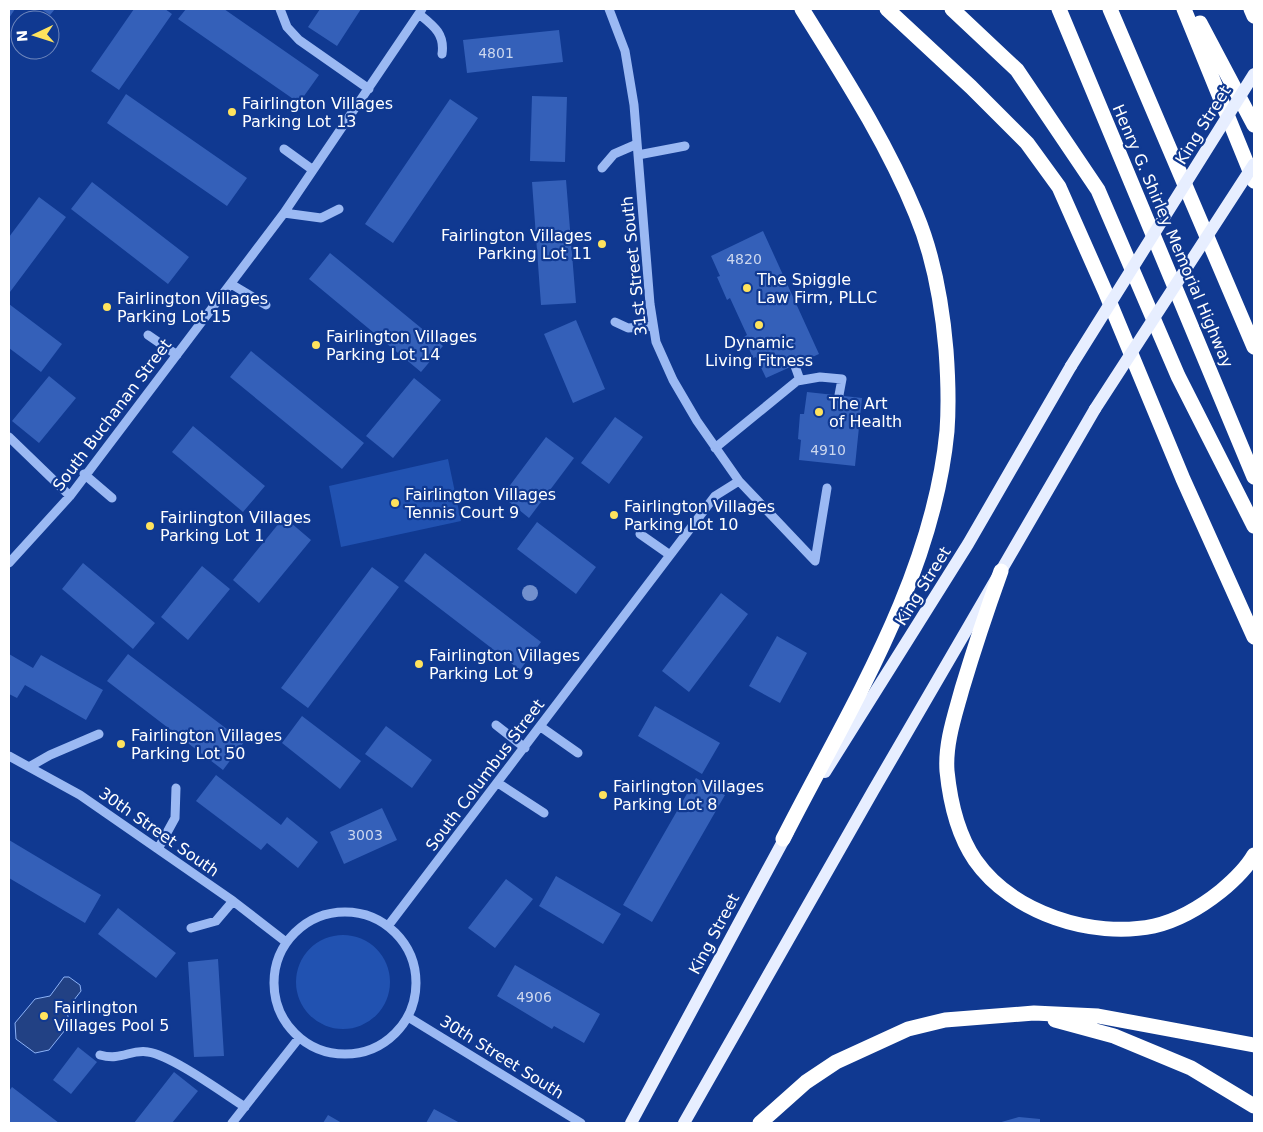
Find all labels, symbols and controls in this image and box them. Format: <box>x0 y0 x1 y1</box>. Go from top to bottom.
north arrow <box>10 10 60 60</box>
text: N <box>14 30 30 42</box>
house number: 4801 <box>478 45 514 61</box>
street label: King Street <box>1171 82 1235 168</box>
place label: Fairlington Villages Parking Lot 13 <box>242 94 393 131</box>
street label: Henry G. Shirley Memorial Highway <box>1109 101 1237 371</box>
marker: Fairlington Villages Parking Lot 13 <box>226 106 238 118</box>
street label: 31st Street South <box>617 195 651 337</box>
place label: Fairlington Villages Parking Lot 11 <box>441 226 592 263</box>
marker: Fairlington Villages Parking Lot 11 <box>596 238 608 250</box>
house number: 4820 <box>726 251 762 267</box>
place label: The Spiggle Law Firm, PLLC <box>756 270 877 307</box>
marker: The Spiggle Law Firm, PLLC <box>741 282 753 294</box>
place label: Fairlington Villages Parking Lot 15 <box>117 289 268 326</box>
marker: Fairlington Villages Parking Lot 15 <box>101 301 113 313</box>
marker: Dynamic Living Fitness <box>753 319 765 331</box>
place label: Fairlington Villages Parking Lot 14 <box>326 327 477 364</box>
place label: Dynamic Living Fitness <box>705 333 813 370</box>
street label: South Buchanan Street <box>49 335 175 495</box>
marker: Fairlington Villages Parking Lot 14 <box>310 339 322 351</box>
place label: The Art of Health <box>828 394 902 431</box>
marker: The Art of Health <box>813 406 825 418</box>
house number: 4910 <box>810 442 846 458</box>
place label: Fairlington Villages Tennis Court 9 <box>404 485 556 522</box>
marker: Fairlington Villages Tennis Court 9 <box>389 497 401 509</box>
place label: Fairlington Villages Parking Lot 10 <box>624 497 775 534</box>
place label: Fairlington Villages Parking Lot 1 <box>160 508 311 545</box>
marker: Fairlington Villages Parking Lot 10 <box>608 509 620 521</box>
marker: Fairlington Villages Parking Lot 1 <box>144 520 156 532</box>
street label: King Street <box>891 543 955 629</box>
place label: Fairlington Villages Parking Lot 9 <box>429 646 580 683</box>
marker: Fairlington Villages Parking Lot 9 <box>413 658 425 670</box>
street label: South Columbus Street <box>422 695 548 855</box>
place label: Fairlington Villages Parking Lot 50 <box>131 726 282 763</box>
marker: Fairlington Villages Parking Lot 50 <box>115 738 127 750</box>
place label: Fairlington Villages Parking Lot 8 <box>613 777 764 814</box>
street label: 30th Street South <box>95 783 223 881</box>
marker: Fairlington Villages Parking Lot 8 <box>597 789 609 801</box>
house number: 3003 <box>347 827 383 843</box>
street label: King Street <box>685 890 743 978</box>
house number: 4906 <box>516 989 552 1005</box>
place label: Fairlington Villages Pool 5 <box>54 998 170 1035</box>
marker: Fairlington Villages Pool 5 <box>38 1010 50 1022</box>
street label: 30th Street South <box>437 1011 567 1103</box>

